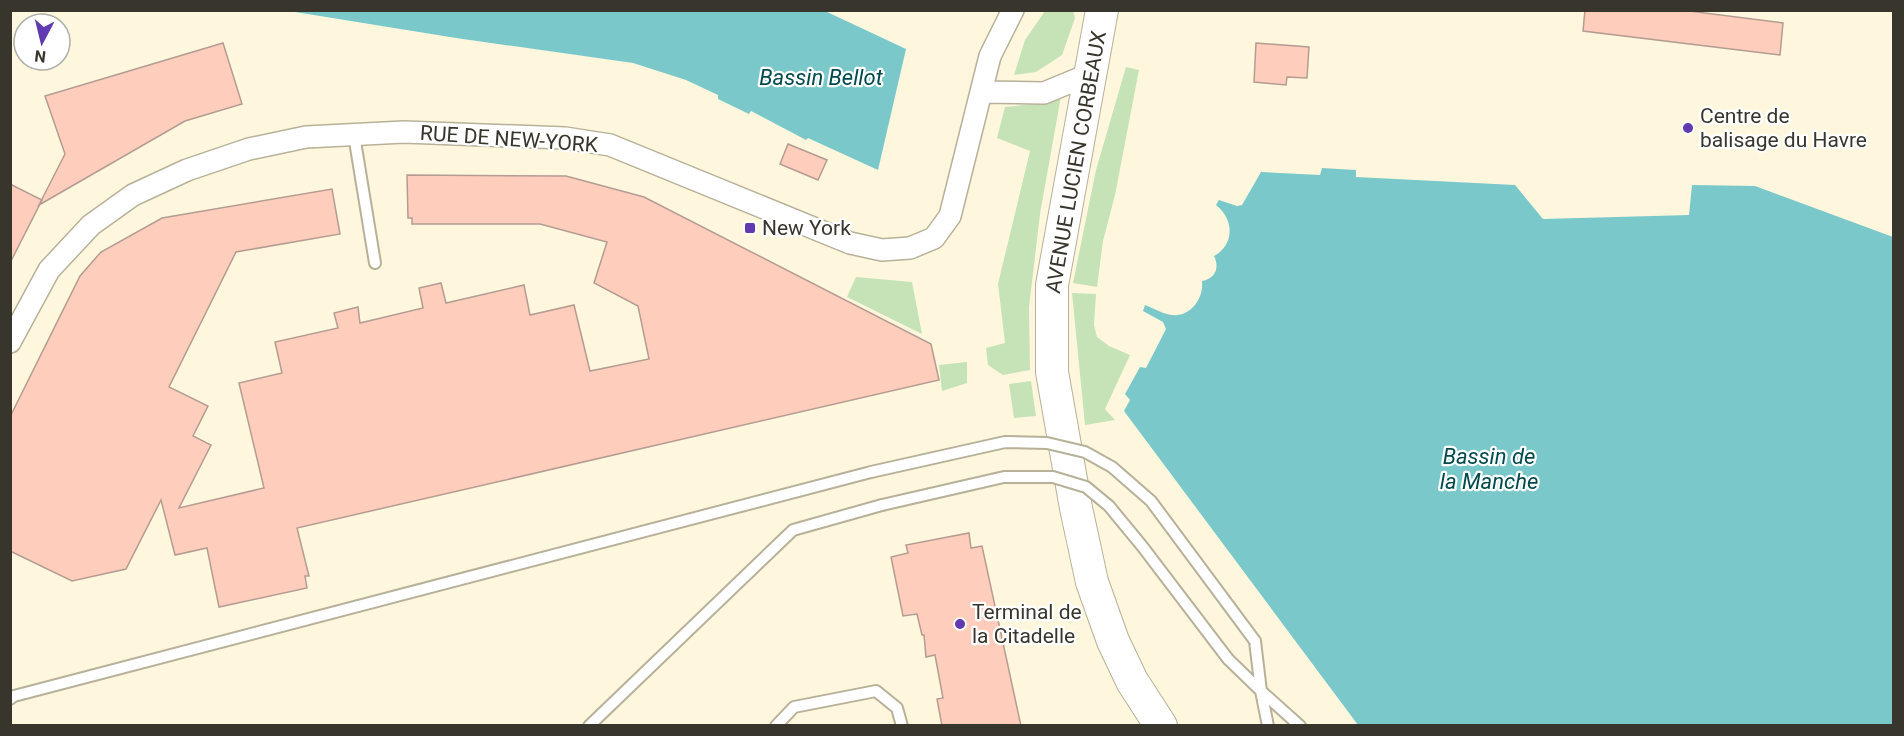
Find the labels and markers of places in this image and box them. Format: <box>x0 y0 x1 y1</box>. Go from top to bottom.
place label: Centre de balisage du Havre <box>1700 104 1867 152</box>
marker: Centre de balisage du Havre <box>1681 121 1695 135</box>
place label: New York <box>762 216 851 240</box>
marker: New York <box>743 221 757 235</box>
place label: Terminal de la Citadelle <box>972 600 1082 648</box>
marker: Terminal de la Citadelle <box>953 617 967 631</box>

